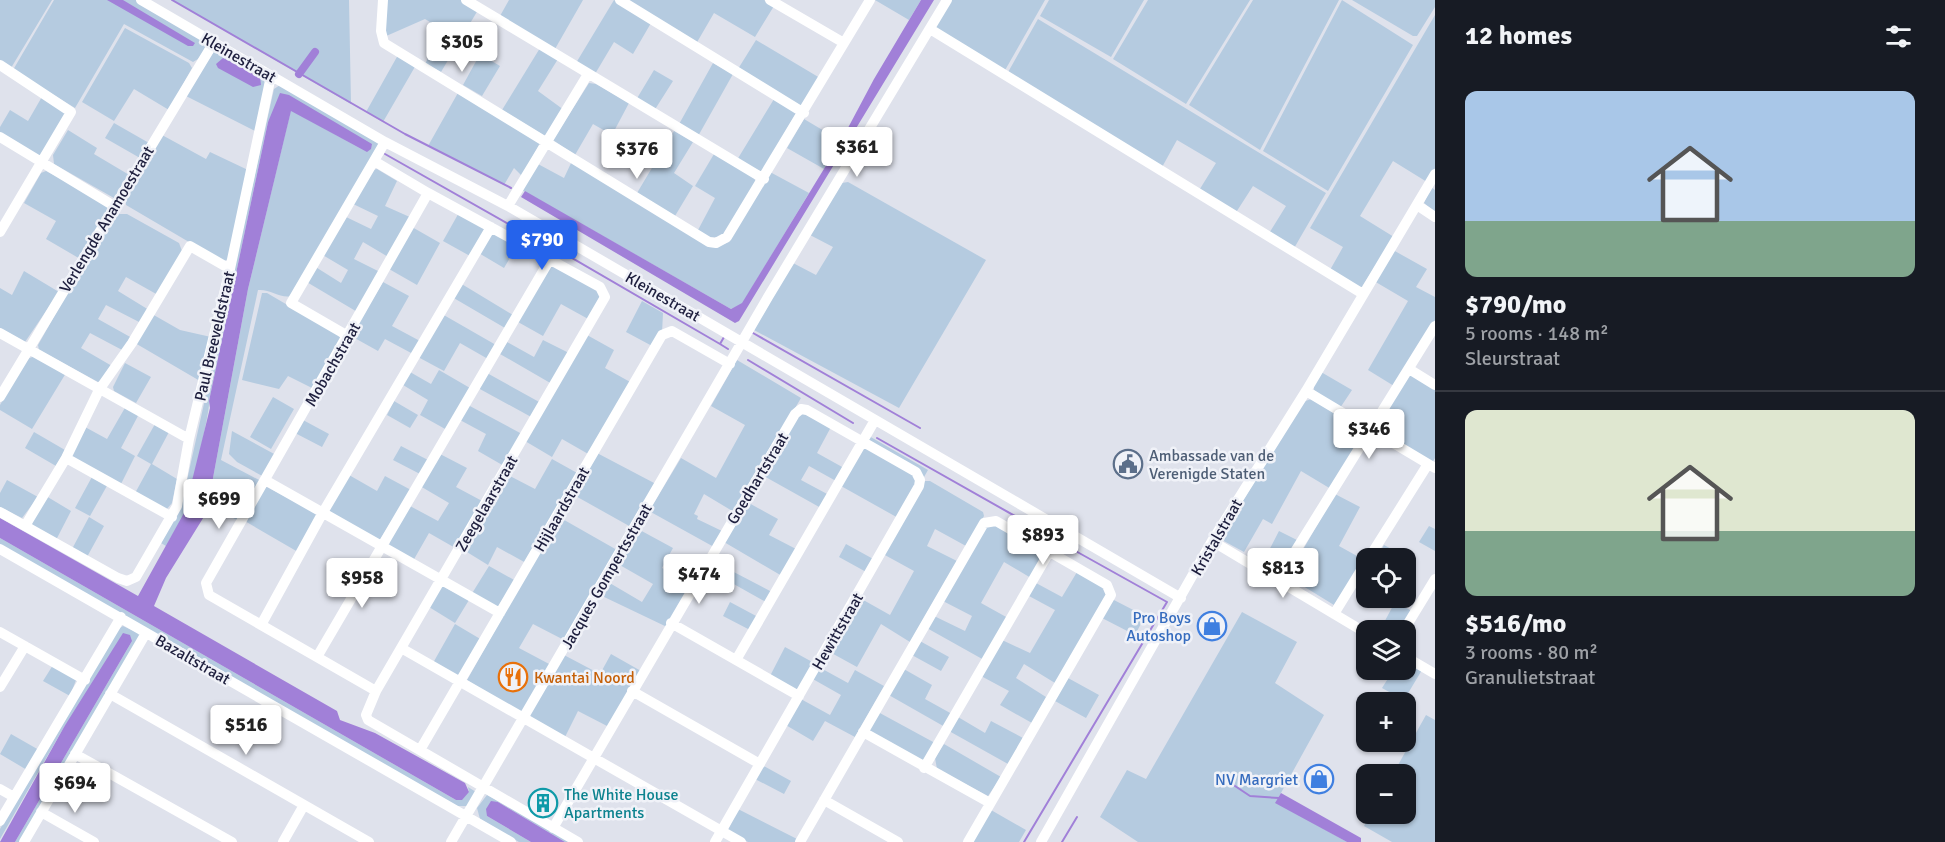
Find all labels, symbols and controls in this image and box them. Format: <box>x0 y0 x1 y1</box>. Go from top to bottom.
text: 12 homes <box>1465 20 1572 52</box>
icon: filters <box>1882 20 1915 53</box>
pin: $305 <box>426 22 498 73</box>
street label: Kleinestraat <box>197 28 280 88</box>
text: $305 <box>440 29 484 54</box>
pin: $361 <box>821 127 893 178</box>
pin: $376 <box>601 129 673 180</box>
icon: home <box>1636 130 1744 238</box>
text: $361 <box>835 134 879 159</box>
text: $376 <box>615 136 659 161</box>
street label: Verlengde Anamoestraat <box>55 142 159 297</box>
pin: $790 <box>506 220 578 271</box>
text: $790 <box>520 227 564 252</box>
street label: Kleinestraat <box>621 267 704 327</box>
street label: Paul Breeveldstraat <box>190 269 240 403</box>
text: $790/mo <box>1465 289 1566 321</box>
street label: Mobachstraat <box>301 318 365 410</box>
text: 5 rooms · 148 m² <box>1465 321 1609 346</box>
text: Sleurstraat <box>1465 346 1560 371</box>
pin: $346 <box>1333 409 1405 460</box>
text: $346 <box>1347 416 1391 441</box>
street label: Goedhartstraat <box>723 429 793 528</box>
place label: Ambassade van de Verenigde Staten <box>1149 446 1274 484</box>
public building icon: Ambassade van de Verenigde Staten <box>1112 448 1144 480</box>
icon: home <box>1636 449 1744 557</box>
street label: Zeegelaarstraat <box>451 451 523 555</box>
street label: Hijlaardstraat <box>530 463 594 556</box>
pin: $699 <box>183 479 255 530</box>
text: $699 <box>197 486 241 511</box>
street label: Kristalstraat <box>1187 495 1247 580</box>
street label: Jacques Gompertsstraat <box>557 500 657 653</box>
pin: $893 <box>1007 515 1079 566</box>
text: $893 <box>1021 522 1065 547</box>
pin: $813 <box>1247 548 1319 599</box>
map controls <box>1356 548 1416 824</box>
button: locate <box>1356 548 1416 608</box>
pin: $474 <box>663 554 735 605</box>
text: $813 <box>1261 555 1305 580</box>
pin: $958 <box>326 558 398 609</box>
text: $474 <box>677 561 721 586</box>
text: $958 <box>340 565 384 590</box>
street label: Hewittstraat <box>808 589 868 674</box>
place label: Pro Boys Autoshop <box>1126 608 1191 646</box>
text: $516/mo <box>1465 608 1566 640</box>
shop icon: Pro Boys Autoshop <box>1196 610 1228 642</box>
button: layers <box>1356 620 1416 680</box>
street label: Bazaltstraat <box>152 630 234 690</box>
text: 3 rooms · 80 m² <box>1465 640 1598 665</box>
restaurant icon: Kwantai Noord <box>497 661 529 693</box>
text: Granulietstraat <box>1465 665 1595 690</box>
place label: Kwantai Noord <box>534 668 635 688</box>
button: + <box>1356 692 1416 752</box>
pin: $516 <box>210 705 282 756</box>
text: $516 <box>224 712 268 737</box>
pin: $694 <box>39 763 111 814</box>
shop icon: NV Margriet <box>1303 763 1335 795</box>
button: − <box>1356 764 1416 824</box>
text: $694 <box>53 770 97 795</box>
place label: NV Margriet <box>1215 770 1298 790</box>
place label: The White House Apartments <box>564 785 679 823</box>
building icon: The White House Apartments <box>527 787 559 819</box>

